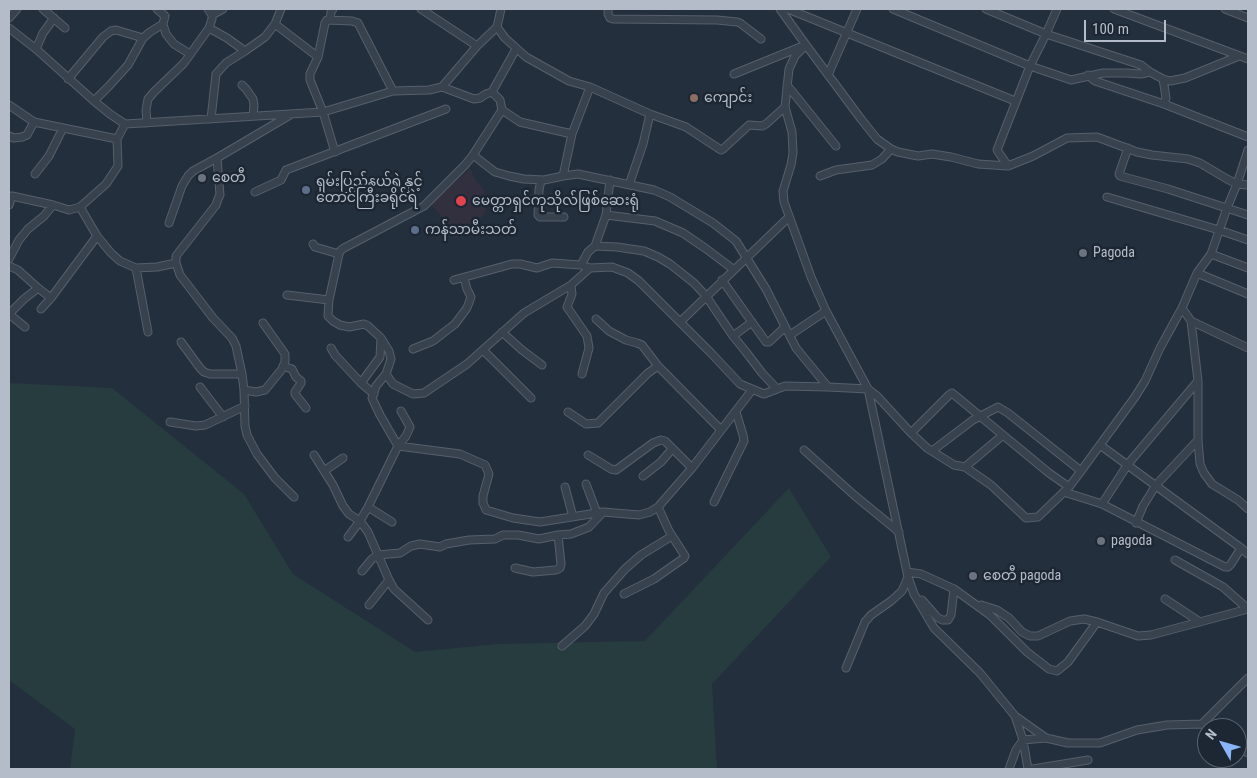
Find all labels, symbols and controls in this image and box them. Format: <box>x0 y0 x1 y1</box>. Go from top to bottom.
scale bar <box>1087 10 1170 42</box>
text: 100 m <box>1092 20 1129 38</box>
place label: ကျောင်း <box>704 90 752 106</box>
marker: ကျောင်း <box>688 92 700 104</box>
place label: စေတီ <box>212 170 246 186</box>
marker: စေတီ <box>196 172 208 184</box>
place label: ရှမ်းပြည်နယ်ရဲ နှင့် တောင်ကြီးခရိုင်ရဲ <box>316 174 423 206</box>
marker: ရှမ်းပြည်နယ်ရဲ နှင့် တောင်ကြီးခရိုင်ရဲ <box>300 184 312 196</box>
place label: မေတ္တာရှင်ကုသိုလ်ဖြစ်ဆေးရုံ <box>472 193 639 209</box>
marker: မေတ္တာရှင်ကုသိုလ်ဖြစ်ဆေးရုံ <box>454 194 468 208</box>
place label: ကန်သာမီးသတ် <box>425 222 517 238</box>
marker: ကန်သာမီးသတ် <box>409 224 421 236</box>
place label: Pagoda <box>1093 245 1135 261</box>
marker: Pagoda <box>1077 247 1089 259</box>
place label: pagoda <box>1111 533 1152 549</box>
marker: pagoda <box>1095 535 1107 547</box>
place label: စေတီ pagoda <box>983 568 1061 584</box>
marker: စေတီ pagoda <box>967 570 979 582</box>
north arrow <box>1197 718 1247 768</box>
text: N <box>1202 726 1220 743</box>

